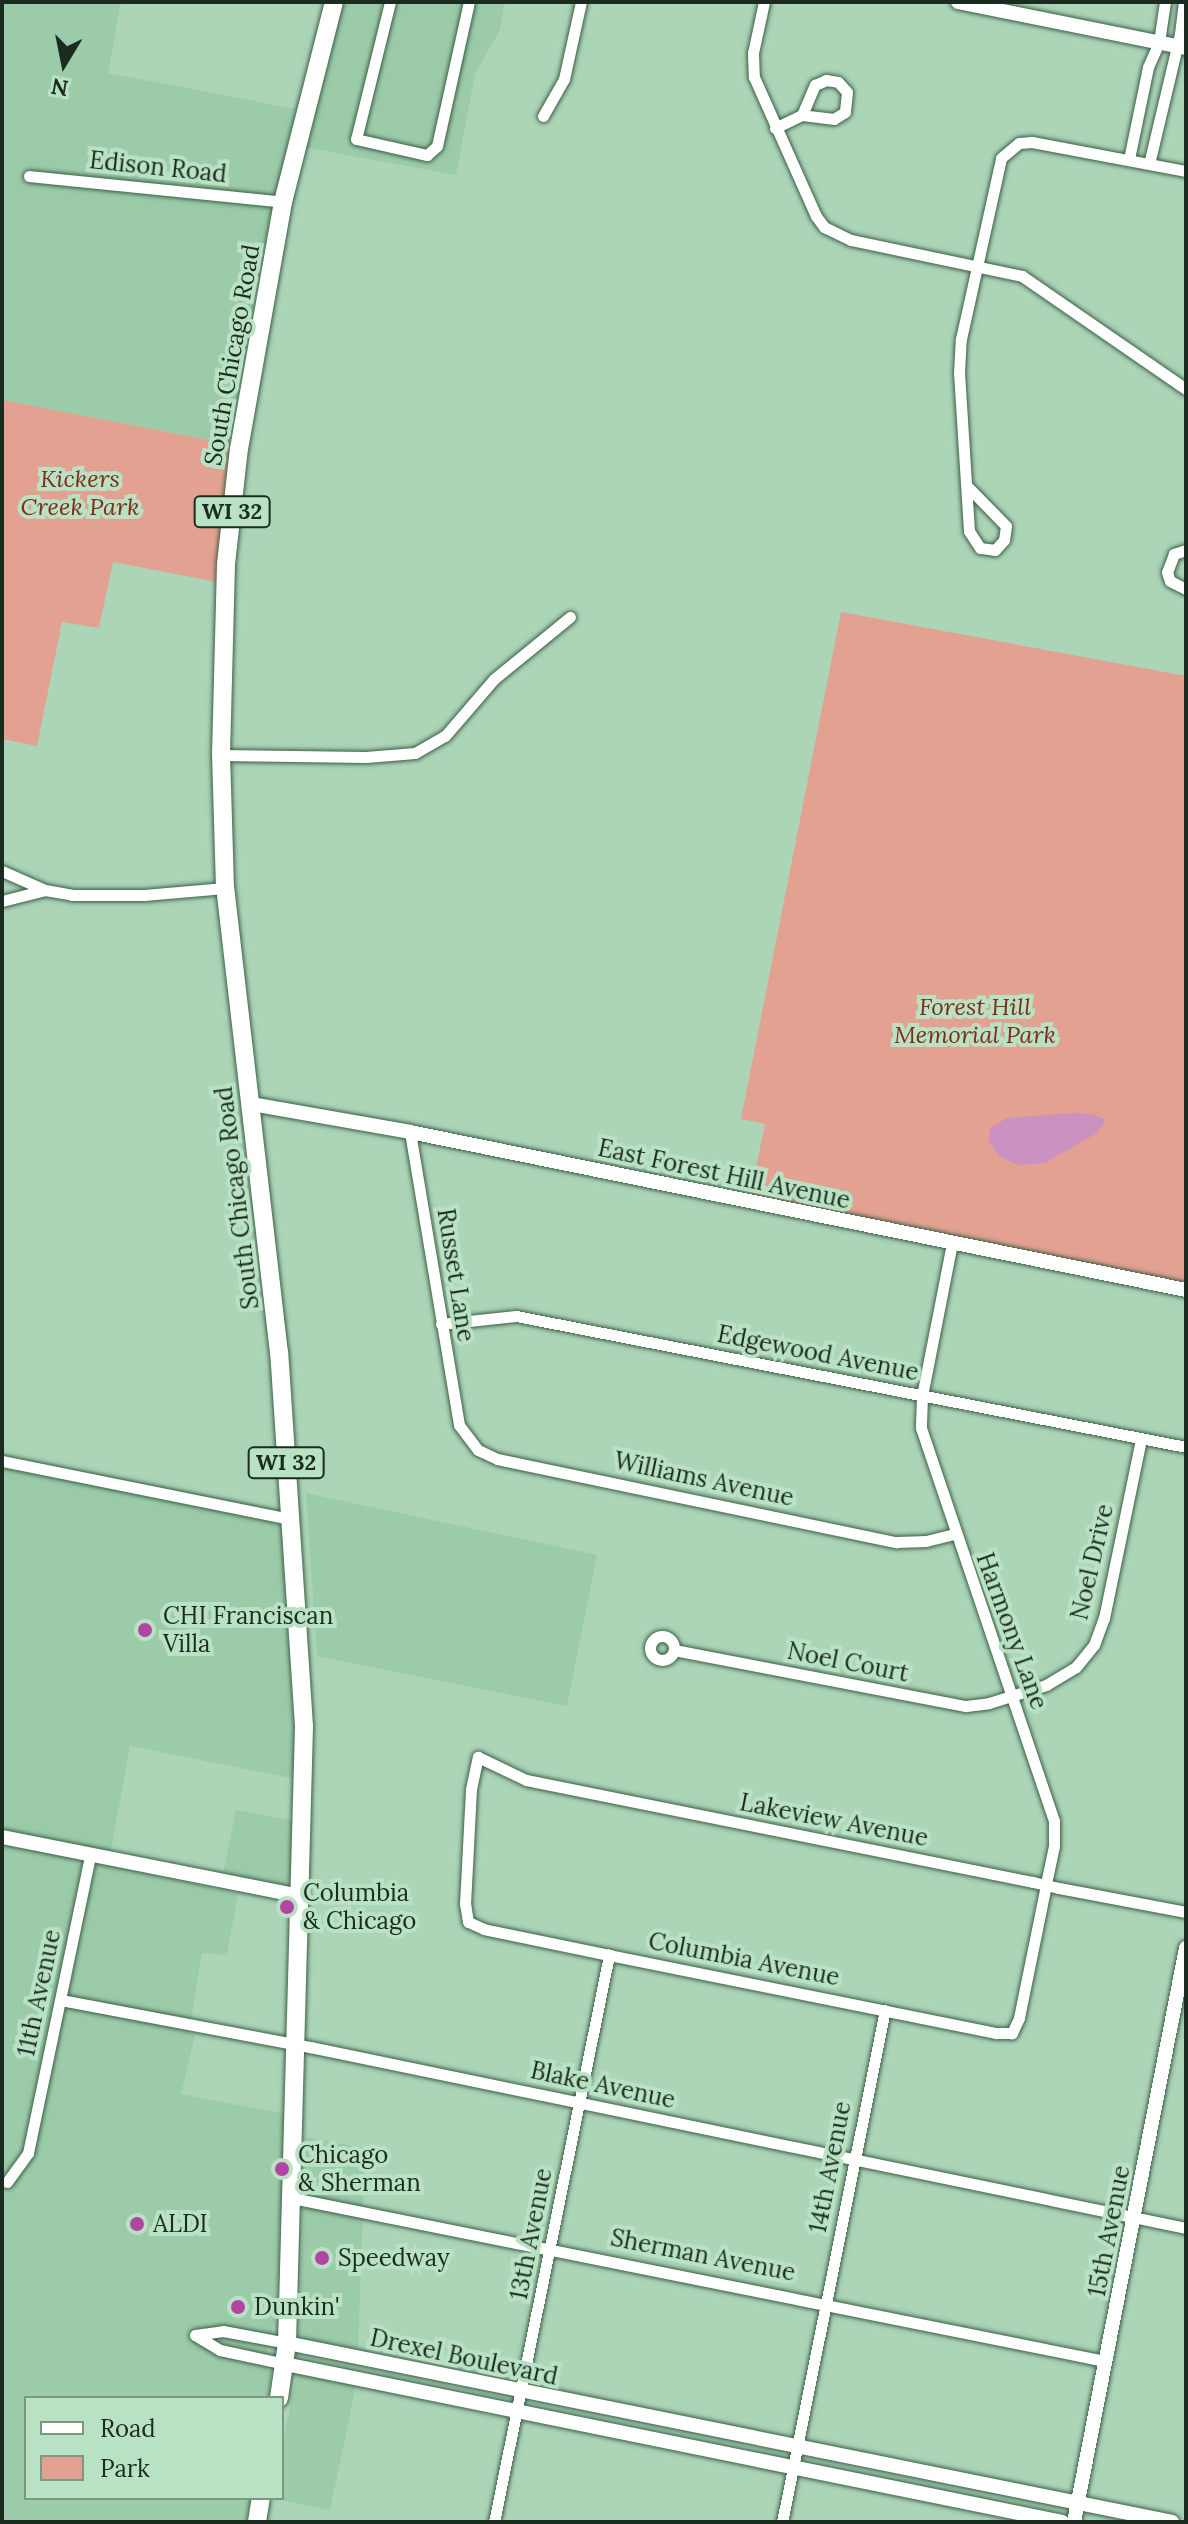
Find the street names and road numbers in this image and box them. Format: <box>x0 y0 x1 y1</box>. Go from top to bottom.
street label: Edison Road <box>88 145 228 189</box>
street label: South Chicago Road <box>198 242 266 468</box>
road number: WI 32 <box>192 494 272 530</box>
street label: South Chicago Road <box>209 1085 265 1311</box>
street label: East Forest Hill Avenue <box>595 1133 853 1215</box>
street label: Russet Lane <box>431 1206 481 1344</box>
street label: Edgewood Avenue <box>715 1319 921 1387</box>
road number: WI 32 <box>246 1445 326 1481</box>
street label: Williams Avenue <box>612 1446 796 1512</box>
street label: Noel Drive <box>1065 1501 1119 1623</box>
street label: Harmony Lane <box>970 1549 1054 1713</box>
street label: Noel Court <box>785 1636 911 1688</box>
street label: Lakeview Avenue <box>737 1788 931 1852</box>
street label: Columbia Avenue <box>646 1926 842 1992</box>
street label: 11th Avenue <box>12 1927 66 2059</box>
street label: Blake Avenue <box>528 2056 678 2114</box>
street label: 14th Avenue <box>803 2099 857 2235</box>
street label: 15th Avenue <box>1082 2163 1136 2299</box>
street label: 13th Avenue <box>504 2166 558 2302</box>
street label: Sherman Avenue <box>608 2223 798 2287</box>
street label: Drexel Boulevard <box>368 2323 560 2391</box>

